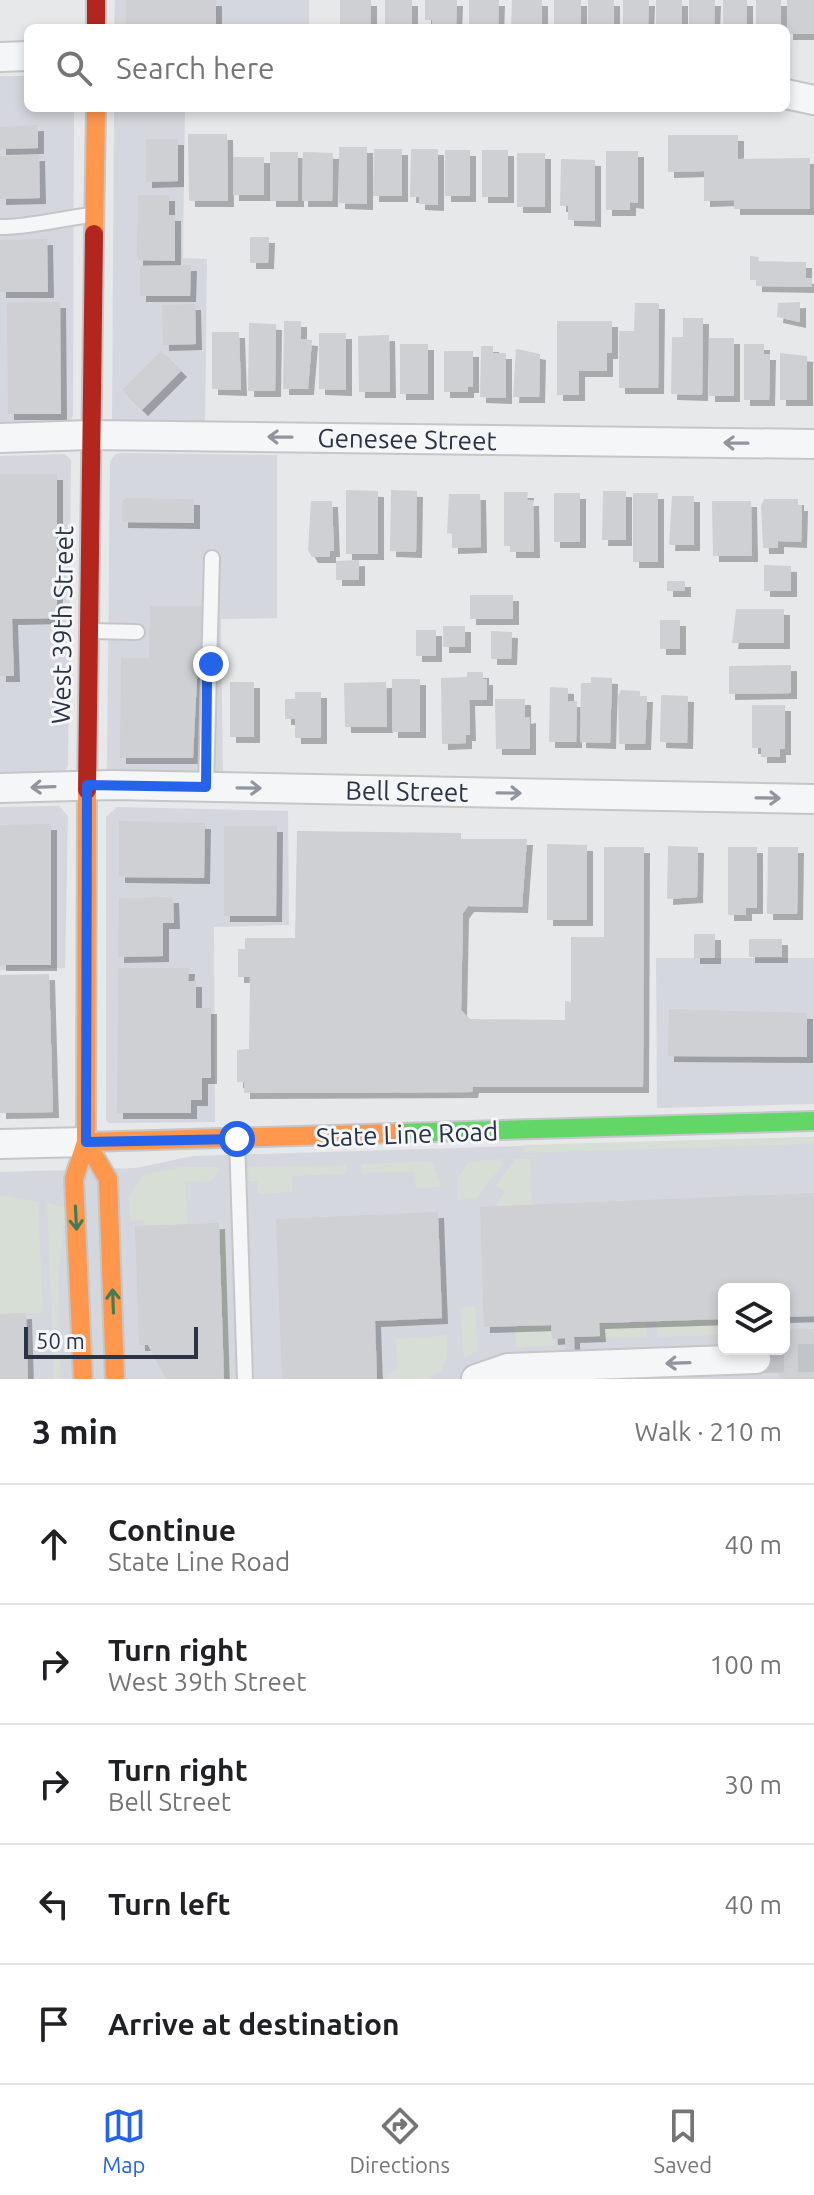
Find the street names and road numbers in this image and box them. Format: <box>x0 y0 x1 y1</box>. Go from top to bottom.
street label: Genesee Street <box>317 423 497 455</box>
street label: West 39th Street <box>46 526 78 724</box>
street label: Bell Street <box>345 775 469 807</box>
street label: State Line Road <box>315 1116 499 1152</box>

